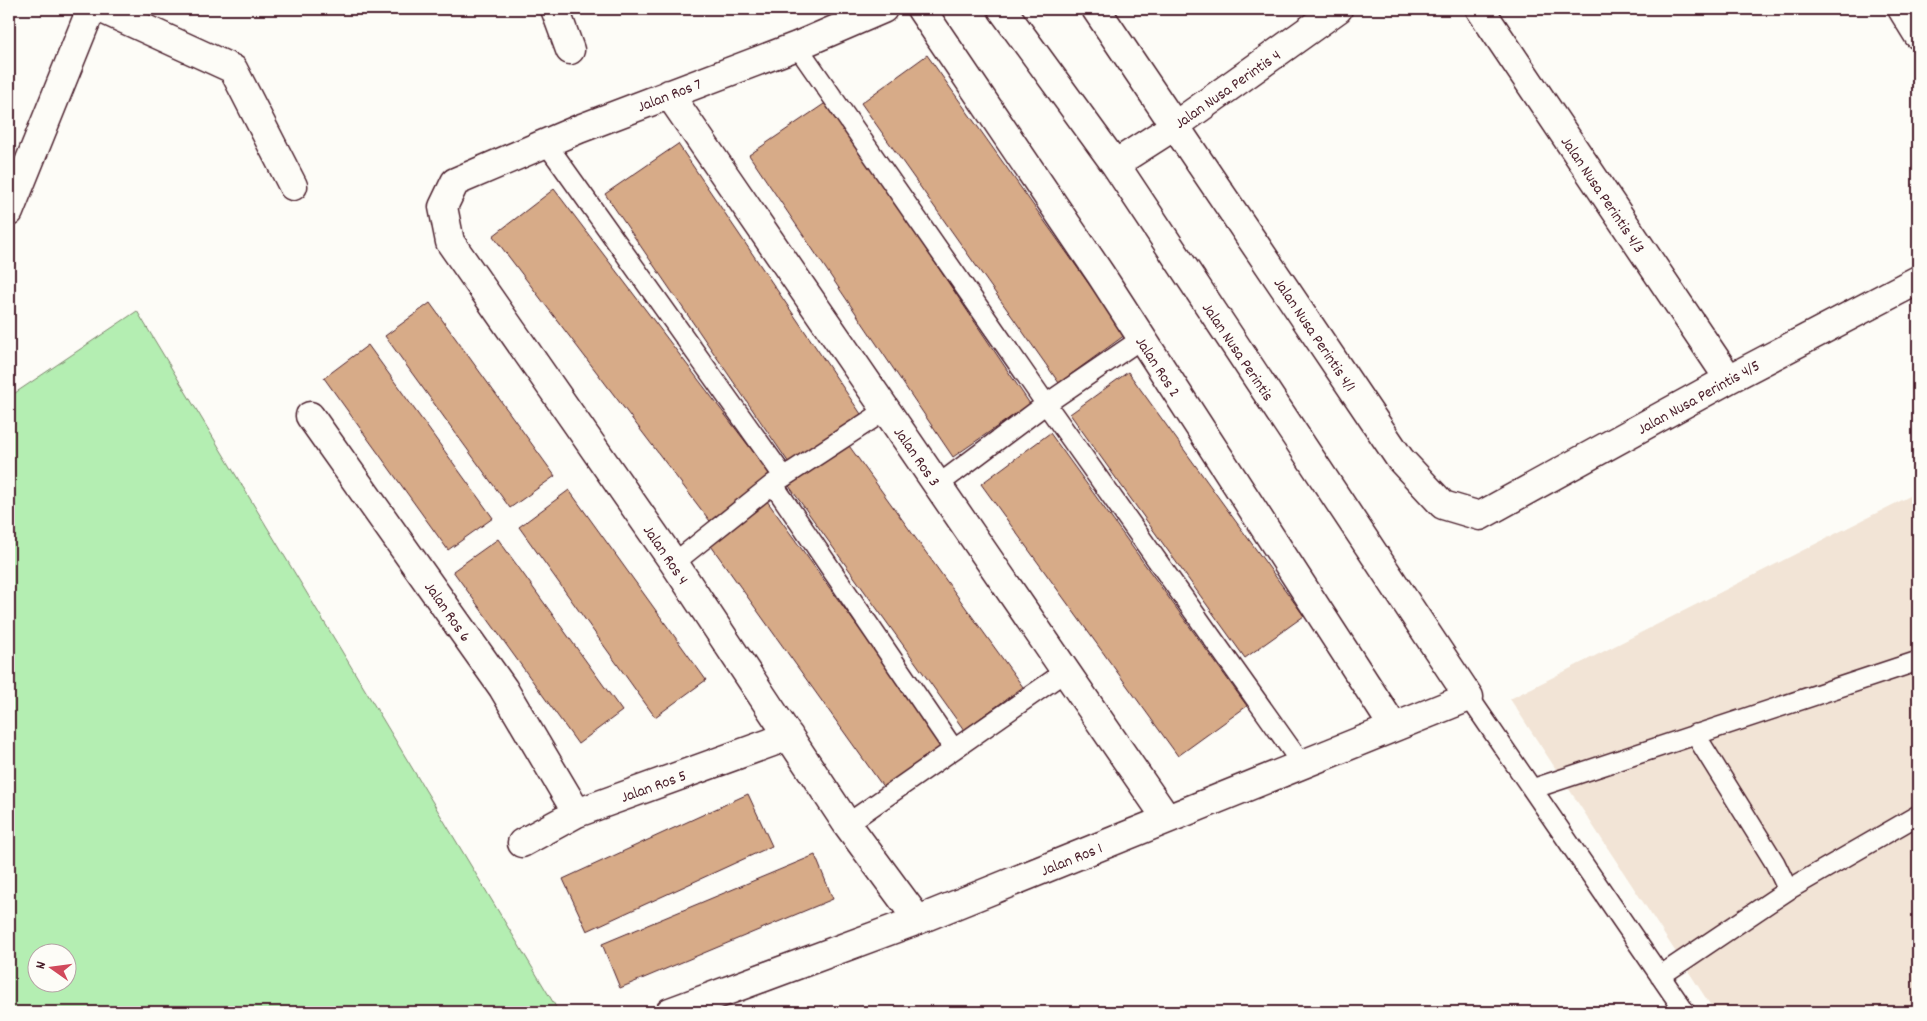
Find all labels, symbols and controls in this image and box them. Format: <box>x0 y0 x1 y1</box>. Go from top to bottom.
street label: Jalan Nusa Perintis 4 <box>1171 45 1286 135</box>
street label: Jalan Ros 7 <box>634 74 705 119</box>
street label: Jalan Nusa Perintis 4/3 <box>1554 132 1650 258</box>
street label: Jalan Nusa Perintis 4/1 <box>1267 274 1361 397</box>
street label: Jalan Nusa Perintis <box>1195 298 1279 407</box>
street label: Jalan Ros 2 <box>1129 333 1185 402</box>
street label: Jalan Nusa Perintis 4/5 <box>1634 355 1765 441</box>
street label: Jalan Ros 3 <box>887 423 945 492</box>
street label: Jalan Ros 4 <box>636 521 693 590</box>
street label: Jalan Ros 6 <box>418 578 476 647</box>
street label: Jalan Ros 5 <box>618 765 690 810</box>
street label: Jalan Ros 1 <box>1038 838 1106 883</box>
north arrow <box>28 944 78 994</box>
text: N <box>31 959 52 971</box>

